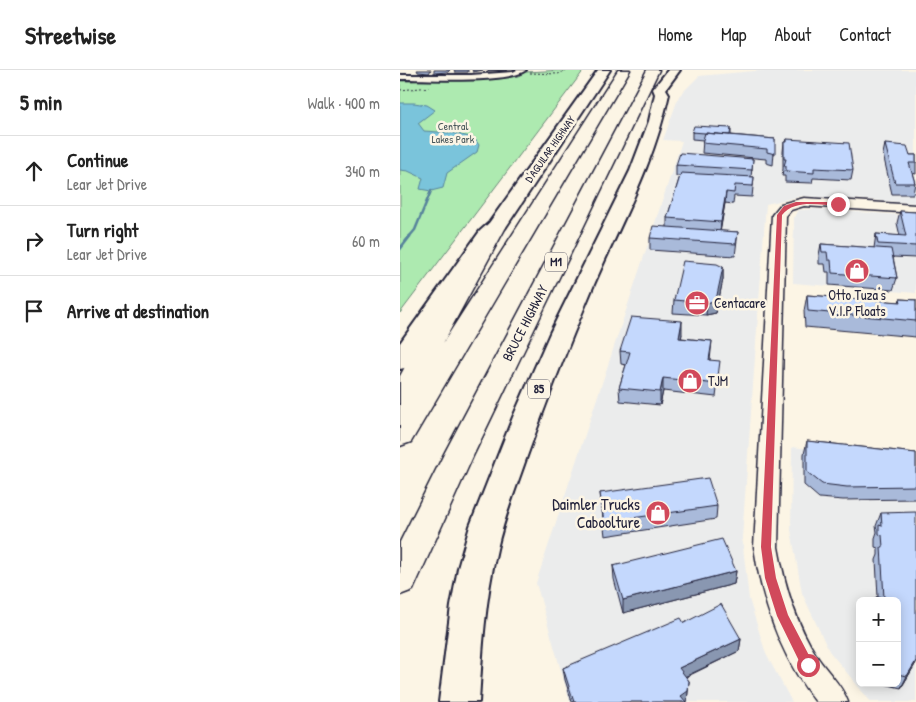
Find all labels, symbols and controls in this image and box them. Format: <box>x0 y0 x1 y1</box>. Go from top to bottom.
text: Streetwise <box>25 19 116 51</box>
text: Home <box>658 22 693 47</box>
text: Map <box>721 22 746 47</box>
text: About <box>774 22 811 47</box>
text: Contact <box>839 22 891 47</box>
text: 5 min <box>20 88 62 117</box>
text: Walk · 400 m <box>308 92 380 114</box>
street label: D'AGUILAR HIGHWAY <box>522 113 578 185</box>
park label: Central Lakes Park <box>432 119 475 146</box>
text: Continue <box>67 147 128 173</box>
icon: ahead <box>20 157 48 185</box>
text: 340 m <box>345 160 380 182</box>
text: Lear Jet Drive <box>67 173 147 195</box>
route end <box>827 193 850 216</box>
text: Turn right <box>67 217 138 243</box>
icon: right <box>20 227 48 255</box>
text: 60 m <box>352 230 380 252</box>
text: Lear Jet Drive <box>67 243 147 265</box>
road number: M1 <box>545 252 567 272</box>
shop icon: Otto Tuza's V.I.P Floats <box>844 258 870 284</box>
street label: BRUCE HIGHWAY <box>497 281 552 364</box>
place label: Otto Tuza's V.I.P Floats <box>828 285 886 320</box>
office icon: Centacare <box>684 290 710 316</box>
place label: Centacare <box>714 293 766 312</box>
icon: arrive <box>20 297 48 325</box>
text: Arrive at destination <box>67 298 209 324</box>
shop icon: TJM <box>677 368 703 394</box>
place label: TJM <box>708 371 728 390</box>
road number: 85 <box>528 380 550 398</box>
place label: Daimler Trucks Caboolture <box>552 493 641 533</box>
shop icon: Daimler Trucks Caboolture <box>645 500 671 526</box>
map controls <box>856 597 901 687</box>
button: + <box>856 597 901 642</box>
button: − <box>856 642 901 687</box>
route start <box>797 654 820 677</box>

